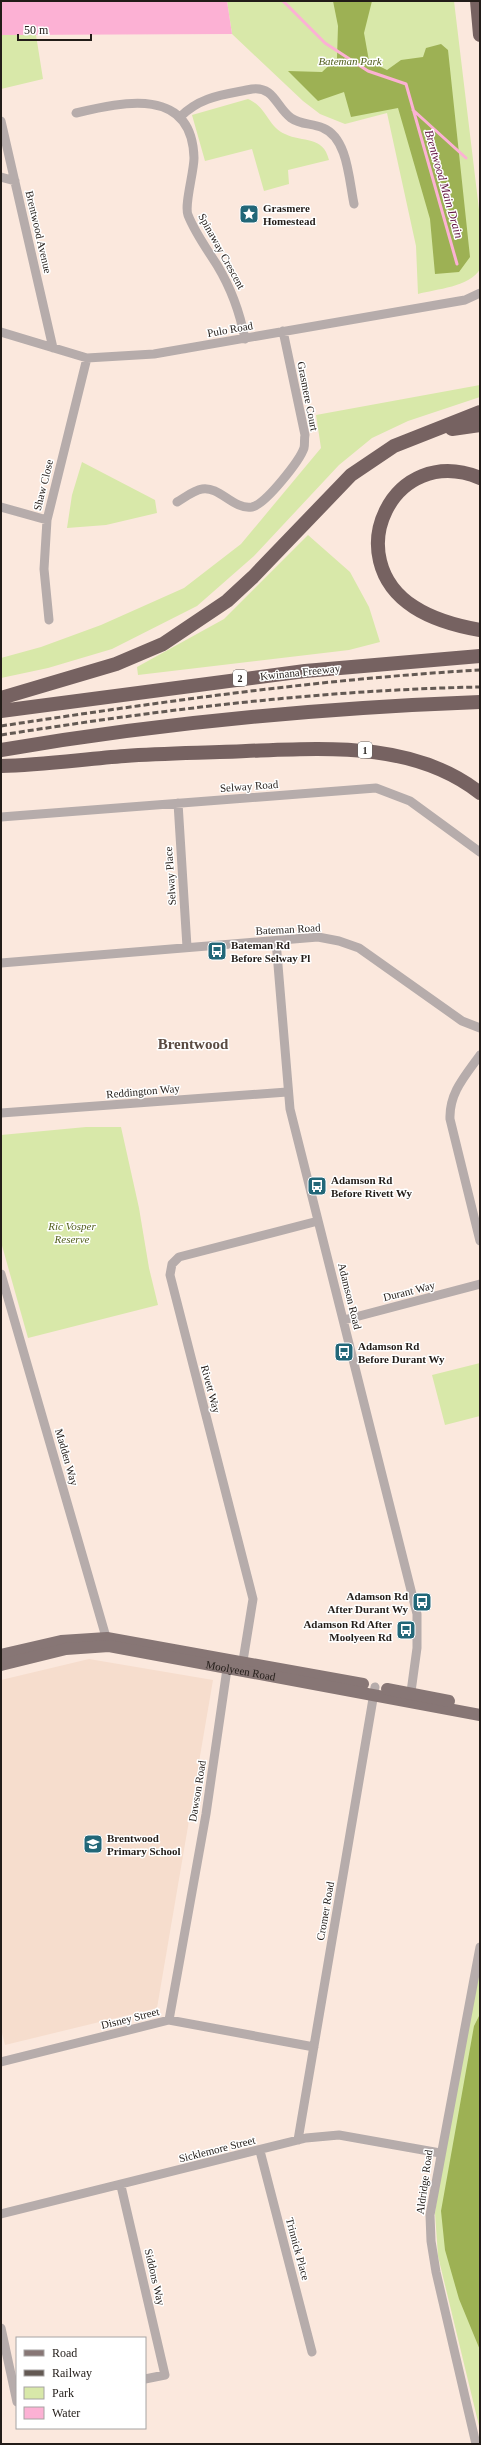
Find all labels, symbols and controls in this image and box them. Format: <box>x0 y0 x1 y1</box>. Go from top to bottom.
scale bar <box>18 16 91 42</box>
text: 50 m <box>24 23 49 37</box>
park label: Bateman Park <box>318 55 383 67</box>
water label: Brentwood Main Drain <box>422 128 466 240</box>
street label: Brentwood Avenue <box>24 190 54 275</box>
place label: Grasmere Homestead <box>263 202 316 227</box>
place icon: Grasmere Homestead <box>238 203 260 225</box>
street label: Spinaway Crescent <box>196 211 248 291</box>
street label: Pulo Road <box>206 319 254 339</box>
street label: Grasmere Court <box>295 360 321 432</box>
street label: Shaw Close <box>31 458 55 512</box>
street label: Kwinana Freeway <box>259 662 341 682</box>
road number: 2 <box>233 670 247 686</box>
road number: 1 <box>358 742 372 758</box>
street label: Selway Road <box>219 778 279 794</box>
street label: Selway Place <box>162 846 178 906</box>
street label: Bateman Road <box>255 921 321 937</box>
place label: Bateman Rd Before Selway Pl <box>231 939 310 964</box>
bus stop icon: Bateman Rd Before Selway Pl <box>206 940 228 962</box>
district label: Brentwood <box>158 1036 229 1052</box>
street label: Reddington Way <box>106 1082 181 1100</box>
place label: Adamson Rd Before Rivett Wy <box>331 1174 413 1199</box>
bus stop icon: Adamson Rd Before Rivett Wy <box>306 1175 328 1197</box>
park label: Ric Vosper Reserve <box>47 1220 96 1245</box>
street label: Adamson Road <box>336 1261 364 1331</box>
street label: Durant Way <box>382 1279 437 1303</box>
place label: Adamson Rd Before Durant Wy <box>358 1340 445 1365</box>
bus stop icon: Adamson Rd Before Durant Wy <box>333 1341 355 1363</box>
street label: Rivett Way <box>199 1364 223 1415</box>
street label: Madden Way <box>53 1427 81 1487</box>
place label: Adamson Rd After Durant Wy <box>328 1590 408 1615</box>
bus stop icon: Adamson Rd After Durant Wy <box>411 1591 433 1613</box>
place label: Adamson Rd After Moolyeen Rd <box>303 1618 392 1643</box>
bus stop icon: Adamson Rd After Moolyeen Rd <box>395 1619 417 1641</box>
street label: Moolyeen Road <box>205 1658 277 1683</box>
street label: Dawson Road <box>186 1759 208 1823</box>
place label: Brentwood Primary School <box>107 1832 181 1857</box>
school or university icon: Brentwood Primary School <box>82 1833 104 1855</box>
street label: Cromer Road <box>314 1880 336 1941</box>
street label: Disney Street <box>100 2005 160 2031</box>
street label: Sicklemore Street <box>177 2134 257 2164</box>
street label: Aldridge Road <box>414 2148 435 2215</box>
street label: Trinnick Place <box>284 2217 312 2282</box>
street label: Siddons Way <box>143 2247 167 2307</box>
legend <box>16 2337 146 2429</box>
text: Road <box>52 2346 77 2360</box>
text: Railway <box>52 2366 92 2380</box>
text: Park <box>52 2386 74 2400</box>
text: Water <box>52 2406 80 2420</box>

